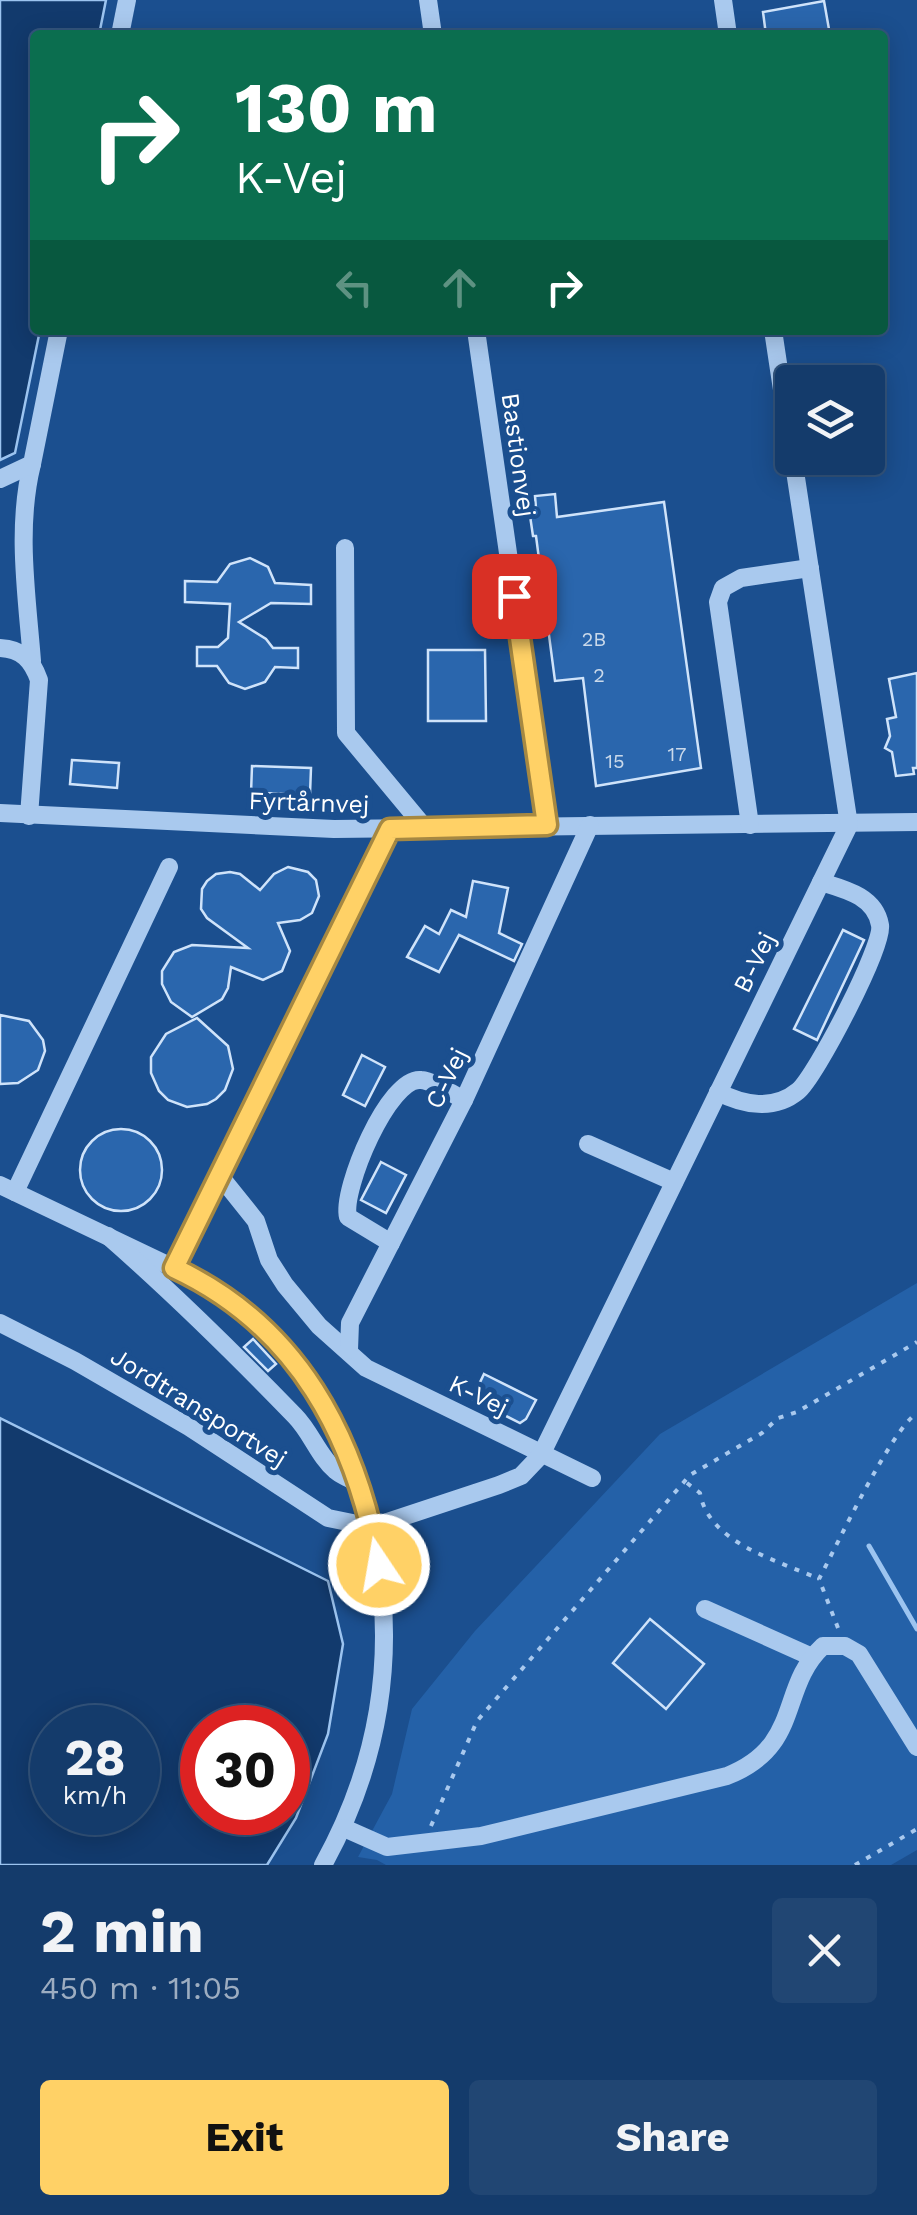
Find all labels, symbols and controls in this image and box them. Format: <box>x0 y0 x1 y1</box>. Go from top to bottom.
text: 130 m <box>235 67 438 149</box>
icon: right <box>70 70 200 200</box>
text: K-Vej <box>235 151 347 204</box>
icon: left <box>327 260 382 315</box>
icon: ahead <box>432 260 487 315</box>
icon: right <box>537 260 592 315</box>
map controls <box>775 365 885 475</box>
button: layers <box>775 365 885 475</box>
street label: Bastionvej <box>495 391 542 519</box>
pin <box>472 554 557 639</box>
icon: arrive <box>487 569 542 624</box>
house number: 2B <box>582 627 606 651</box>
house number: 2 <box>593 663 605 687</box>
house number: 17 <box>667 742 687 766</box>
house number: 15 <box>605 749 625 773</box>
street label: Fyrtårnvej <box>248 786 370 819</box>
street label: B-Vej <box>727 927 781 997</box>
street label: C-Vej <box>419 1043 474 1113</box>
street label: Jordtransportvej <box>105 1342 292 1473</box>
street label: K-Vej <box>444 1369 513 1422</box>
position arrow <box>327 1513 431 1617</box>
speed limit sign: 30 <box>180 1705 310 1835</box>
text: 28 <box>64 1728 126 1787</box>
text: km/h <box>63 1781 127 1810</box>
text: 2 min <box>40 1896 204 1967</box>
button: close <box>772 1898 877 2003</box>
text: 450 m · 11:05 <box>40 1969 241 2007</box>
button: Exit <box>40 2080 449 2195</box>
button: Share <box>469 2080 877 2195</box>

